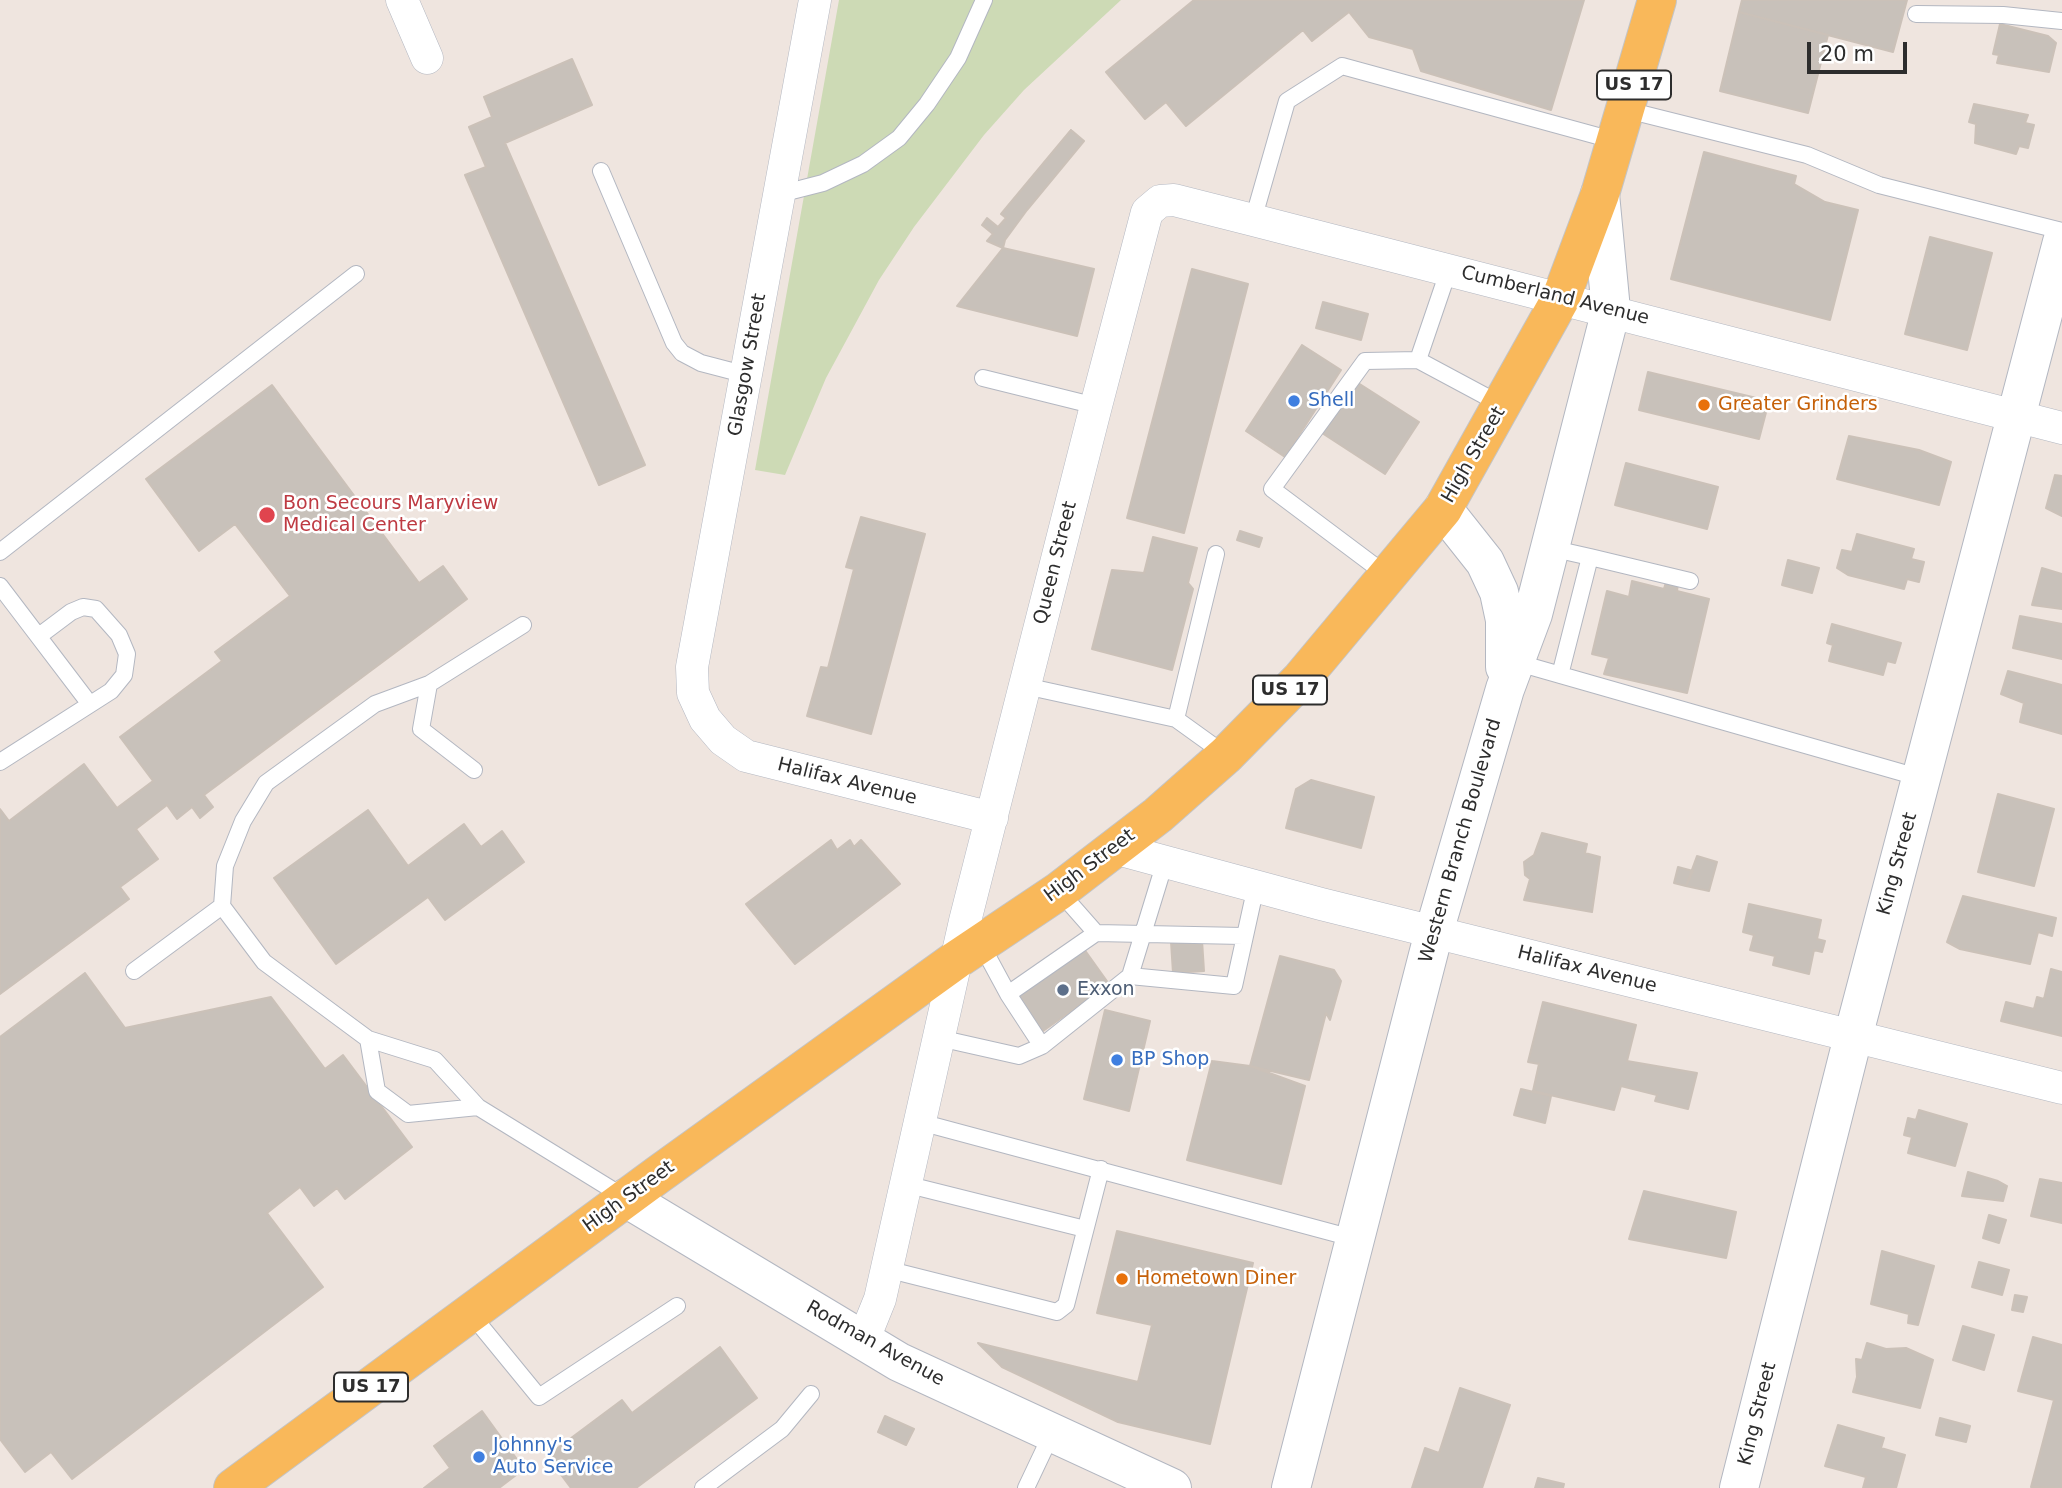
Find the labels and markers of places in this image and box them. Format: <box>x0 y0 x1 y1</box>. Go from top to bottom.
place label: Shell <box>1308 390 1354 412</box>
marker: Shell <box>1286 393 1302 409</box>
place label: Greater Grinders <box>1718 394 1878 416</box>
marker: Greater Grinders <box>1696 397 1712 413</box>
place label: Bon Secours Maryview Medical Center <box>283 493 498 537</box>
marker: Bon Secours Maryview Medical Center <box>257 505 277 525</box>
place label: Exxon <box>1077 979 1135 1001</box>
marker: Exxon <box>1055 982 1071 998</box>
place label: BP Shop <box>1131 1049 1209 1071</box>
marker: BP Shop <box>1109 1052 1125 1068</box>
place label: Hometown Diner <box>1136 1268 1296 1290</box>
marker: Hometown Diner <box>1114 1271 1130 1287</box>
place label: Johnny's Auto Service <box>493 1435 613 1479</box>
marker: Johnny's Auto Service <box>471 1449 487 1465</box>

